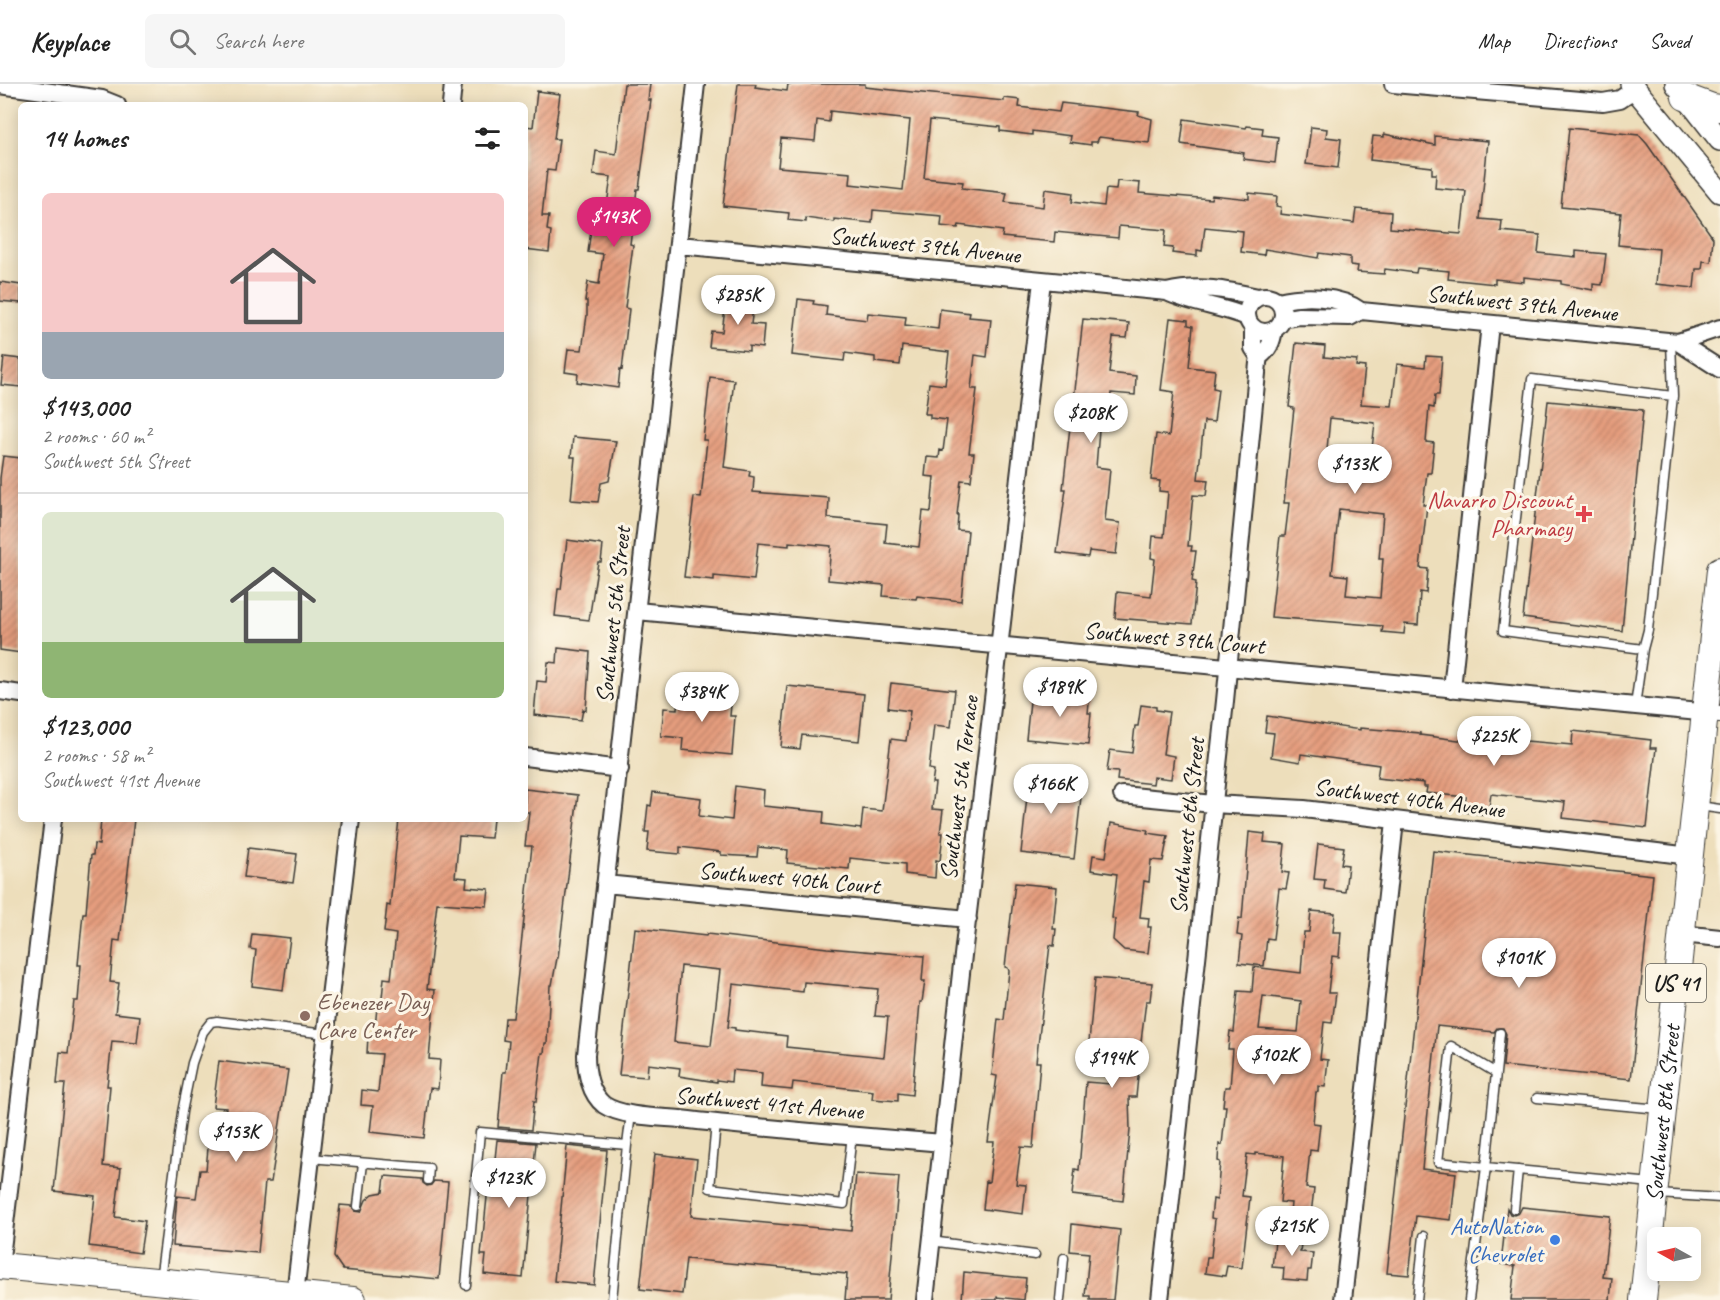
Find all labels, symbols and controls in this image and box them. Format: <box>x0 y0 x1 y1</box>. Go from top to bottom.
search box <box>145 14 565 68</box>
text: Keyplace <box>30 24 109 59</box>
icon: search <box>166 25 199 58</box>
text: Search here <box>214 27 303 55</box>
text: Map <box>1478 28 1510 54</box>
text: Directions <box>1543 28 1616 54</box>
text: Saved <box>1649 28 1690 54</box>
text: 14 homes <box>42 122 127 155</box>
icon: filters <box>471 122 504 155</box>
pin: $143K <box>572 197 656 248</box>
text: $143K <box>591 204 637 229</box>
street label: Southwest 39th Avenue <box>828 220 1024 270</box>
icon: home <box>219 232 327 340</box>
pin: $285K <box>696 275 780 326</box>
street label: Southwest 39th Avenue <box>1425 278 1621 328</box>
text: $285K <box>715 282 761 307</box>
text: $143,000 <box>42 391 129 424</box>
pin: $208K <box>1049 393 1133 444</box>
text: $208K <box>1068 400 1114 425</box>
text: 2 rooms · 60 m² <box>42 424 150 449</box>
pin: $133K <box>1313 444 1397 495</box>
text: Southwest 5th Street <box>42 449 190 474</box>
text: $133K <box>1332 451 1378 476</box>
place label: Navarro Discount Pharmacy <box>1427 485 1574 543</box>
marker: Navarro Discount Pharmacy <box>1577 507 1591 521</box>
street label: Southwest 5th Street <box>589 523 637 705</box>
icon: home <box>219 551 327 659</box>
street label: Southwest 39th Court <box>1082 615 1268 661</box>
pin: $189K <box>1018 667 1102 718</box>
pin: $384K <box>660 672 744 723</box>
text: $189K <box>1037 674 1083 699</box>
text: $384K <box>679 679 725 704</box>
street label: Southwest 5th Terrace <box>933 692 985 882</box>
text: $123,000 <box>42 710 129 743</box>
pin: $225K <box>1452 716 1536 767</box>
text: $225K <box>1471 723 1517 748</box>
street label: Southwest 6th Street <box>1163 734 1211 916</box>
text: 2 rooms · 58 m² <box>42 743 150 768</box>
pin: $166K <box>1009 764 1093 815</box>
text: Southwest 41st Avenue <box>42 768 199 793</box>
text: $166K <box>1028 771 1075 796</box>
street label: Southwest 40th Avenue <box>1312 771 1508 825</box>
street label: Southwest 40th Court <box>697 855 883 901</box>
pin: $101K <box>1477 938 1561 989</box>
text: $101K <box>1496 945 1542 970</box>
road number: US 41 <box>1646 964 1706 1002</box>
place label: Ebenezer Day Care Center <box>317 987 431 1045</box>
marker: Ebenezer Day Care Center <box>298 1009 312 1023</box>
street label: Southwest 8th Street <box>1639 1021 1687 1203</box>
pin: $102K <box>1232 1035 1316 1086</box>
pin: $194K <box>1070 1038 1154 1089</box>
text: $102K <box>1251 1042 1297 1067</box>
text: $194K <box>1089 1045 1135 1070</box>
street label: Southwest 41st Avenue <box>674 1080 866 1126</box>
pin: $153K <box>194 1112 278 1163</box>
text: $153K <box>213 1119 259 1144</box>
pin: $123K <box>467 1158 551 1209</box>
text: $123K <box>486 1165 532 1190</box>
pin: $215K <box>1250 1206 1334 1257</box>
place label: AutoNation Chevrolet <box>1450 1211 1545 1269</box>
text: $215K <box>1269 1213 1315 1238</box>
north arrow <box>1647 1227 1701 1281</box>
map controls <box>1647 1227 1701 1281</box>
marker: AutoNation Chevrolet <box>1548 1233 1562 1247</box>

